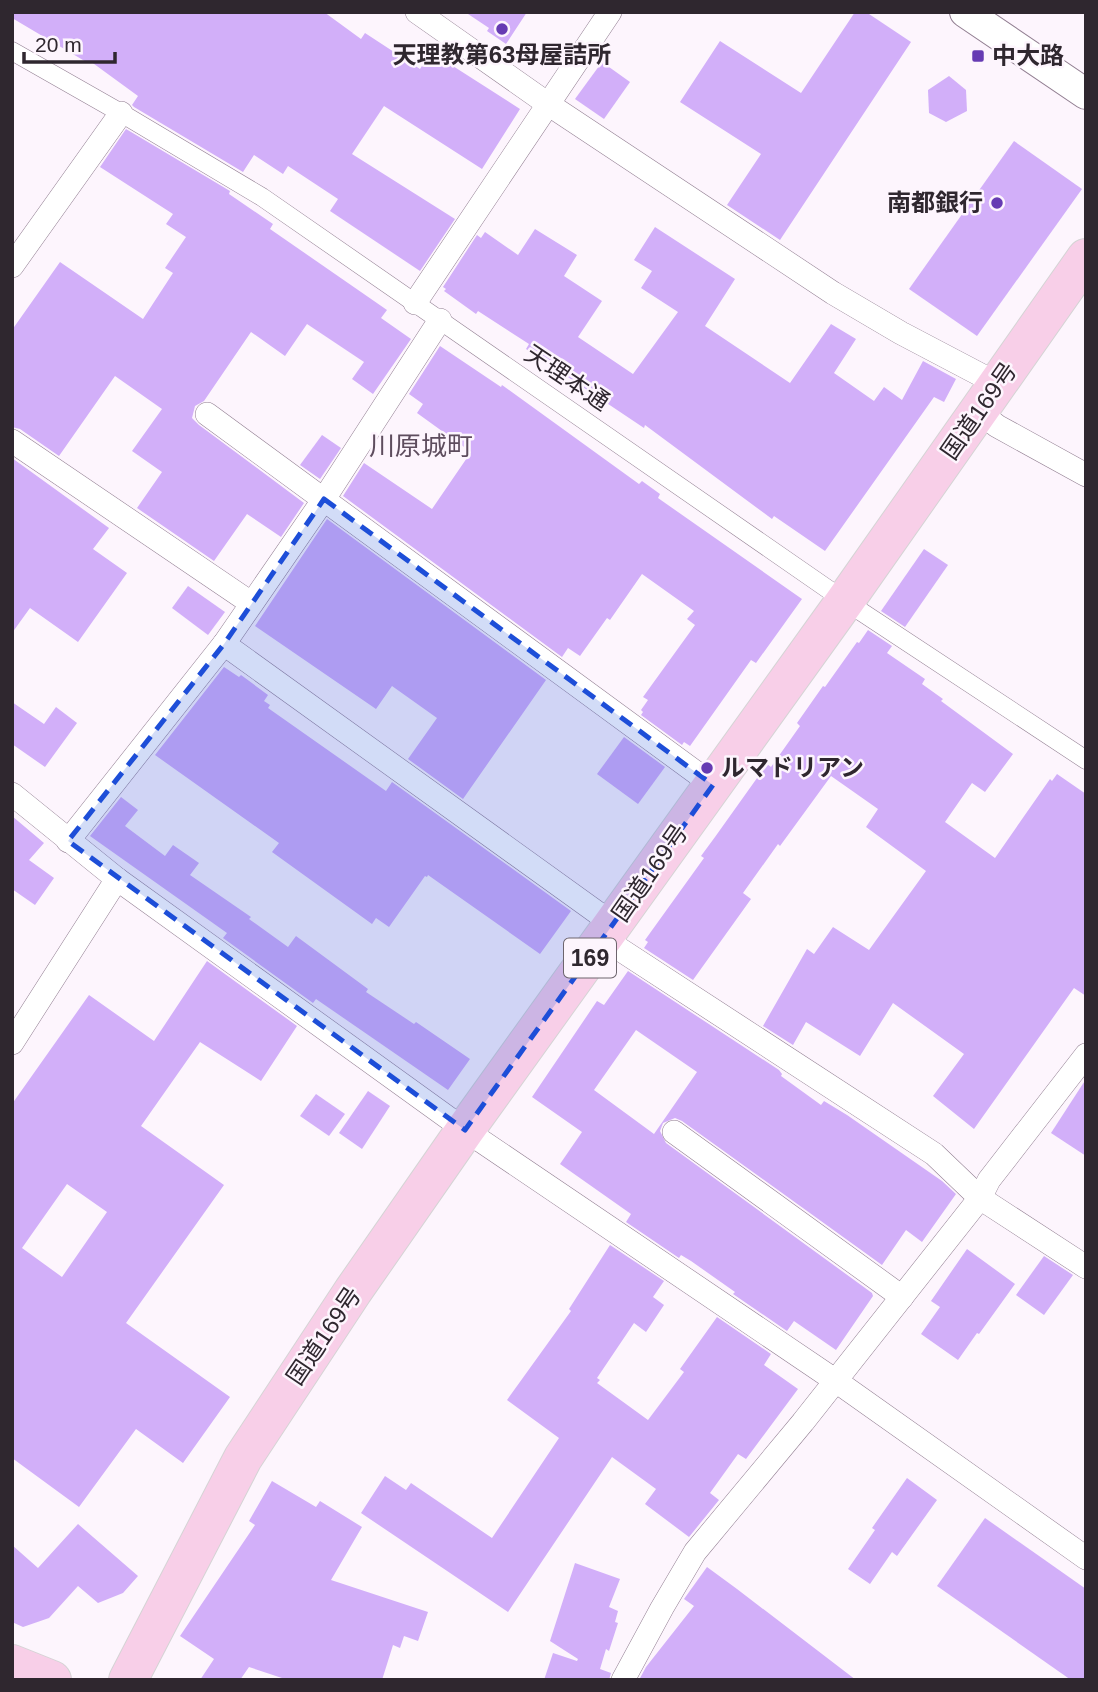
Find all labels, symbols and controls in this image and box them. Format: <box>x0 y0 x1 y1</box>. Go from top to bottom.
scale bar <box>24 21 116 65</box>
marker: 天理教第63母屋詰所 <box>494 21 510 37</box>
text: 20 m <box>35 33 82 56</box>
place label: 天理教第63母屋詰所 <box>393 41 611 68</box>
place label: 中大路 <box>992 42 1064 69</box>
marker: 中大路 <box>970 48 986 64</box>
place label: 南都銀行 <box>887 189 983 216</box>
marker: 南都銀行 <box>989 195 1005 211</box>
street label: 天理本通 <box>520 340 615 416</box>
street label: 国道169号 <box>935 357 1022 464</box>
district label: 川原城町 <box>369 431 473 461</box>
place label: ルマドリアン <box>721 754 864 781</box>
marker: ルマドリアン <box>699 760 715 776</box>
street label: 国道169号 <box>606 819 693 926</box>
road number: 169 <box>564 939 616 978</box>
street label: 国道169号 <box>281 1282 366 1390</box>

